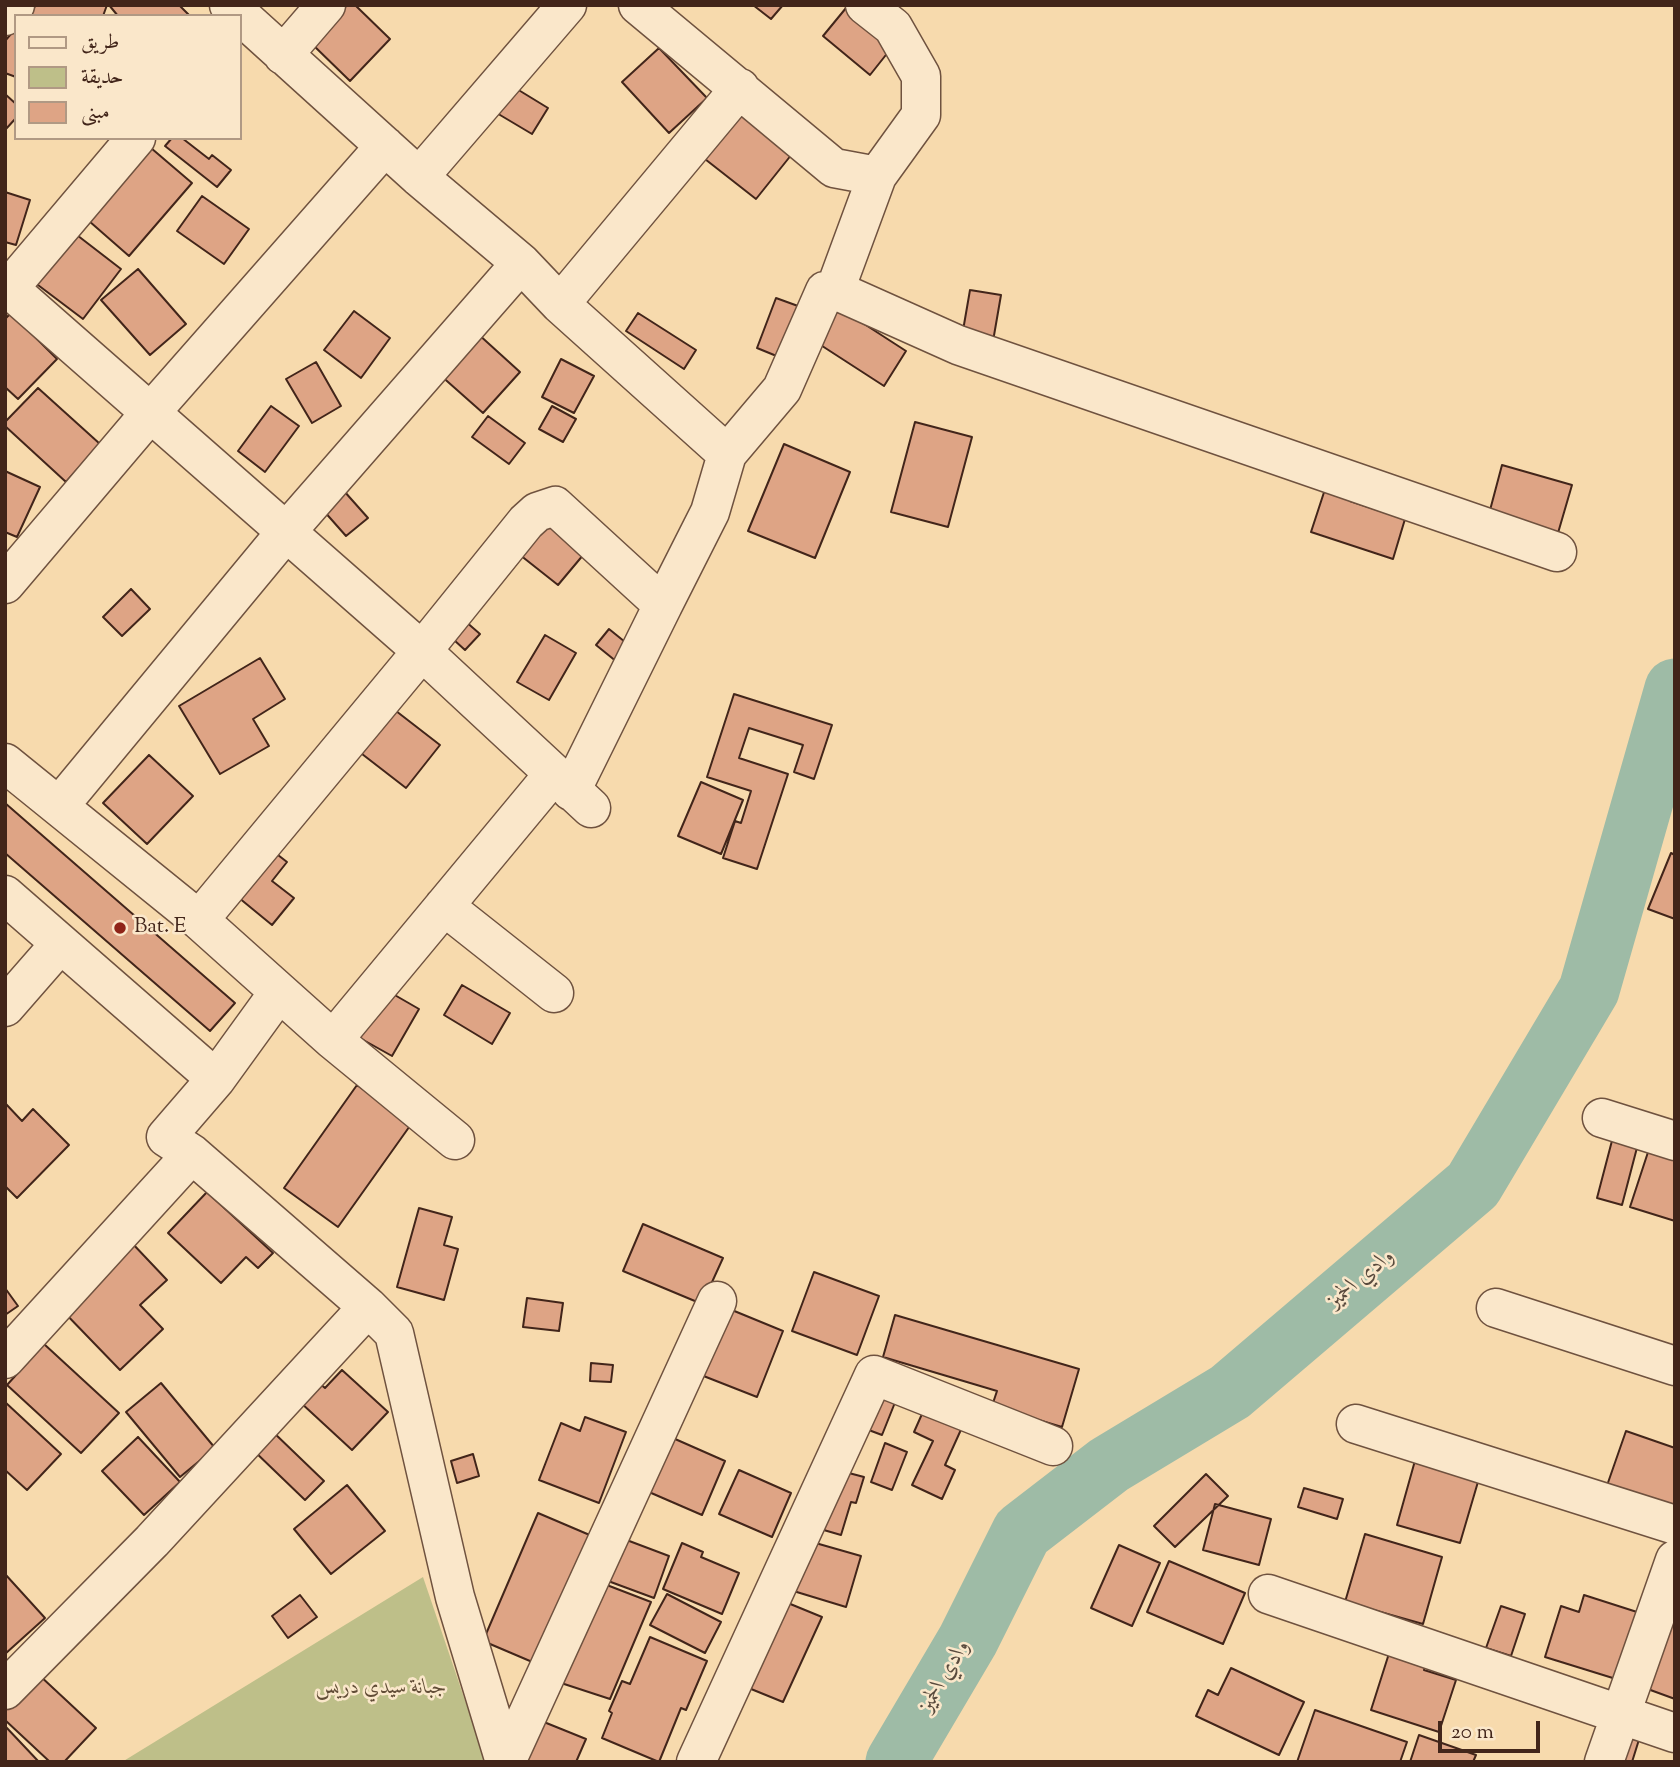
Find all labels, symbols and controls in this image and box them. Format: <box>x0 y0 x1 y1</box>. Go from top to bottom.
legend <box>14 14 242 140</box>
text: طريق <box>81 28 119 58</box>
text: حديقة <box>81 63 124 93</box>
text: مبنى <box>81 98 110 128</box>
place label: Bat. E <box>134 915 186 941</box>
marker: Bat. E <box>112 920 128 936</box>
water label: وادي الحميز <box>1323 1244 1401 1316</box>
water label: وادي الحميز <box>914 1636 978 1718</box>
park label: جبانة سيدي دريس <box>315 1676 447 1702</box>
scale bar <box>1442 1708 1544 1752</box>
text: 20 m <box>1451 1718 1494 1748</box>

